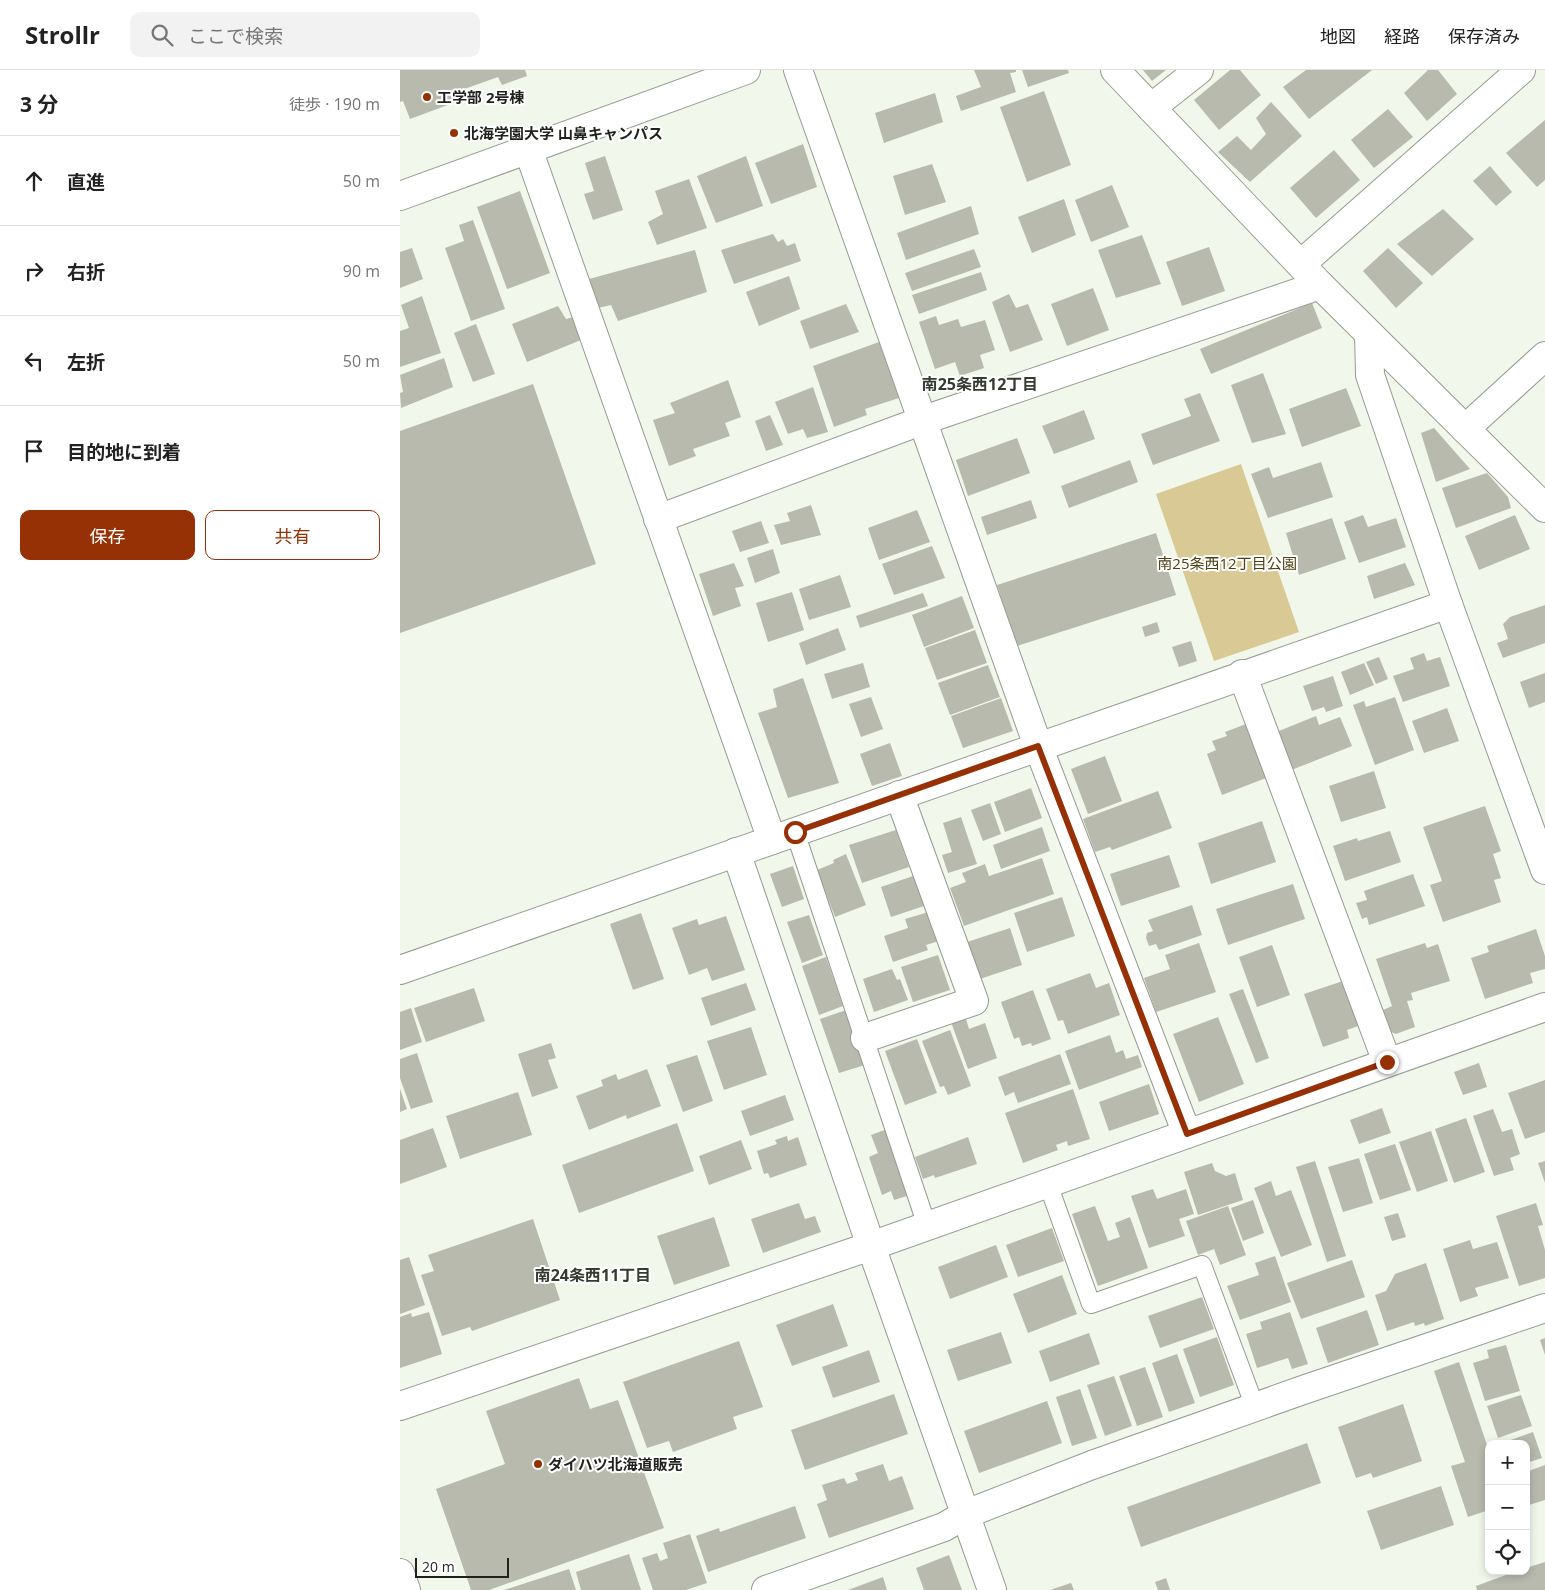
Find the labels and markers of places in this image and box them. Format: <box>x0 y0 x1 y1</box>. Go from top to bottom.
place label: 工学部 2号棟 <box>437 87 524 107</box>
marker: 工学部 2号棟 <box>421 91 433 103</box>
place label: 北海学園大学 山鼻キャンパス <box>464 123 663 143</box>
marker: 北海学園大学 山鼻キャンパス <box>448 127 460 139</box>
place label: ダイハツ北海道販売 <box>548 1454 683 1474</box>
marker: ダイハツ北海道販売 <box>532 1458 544 1470</box>

